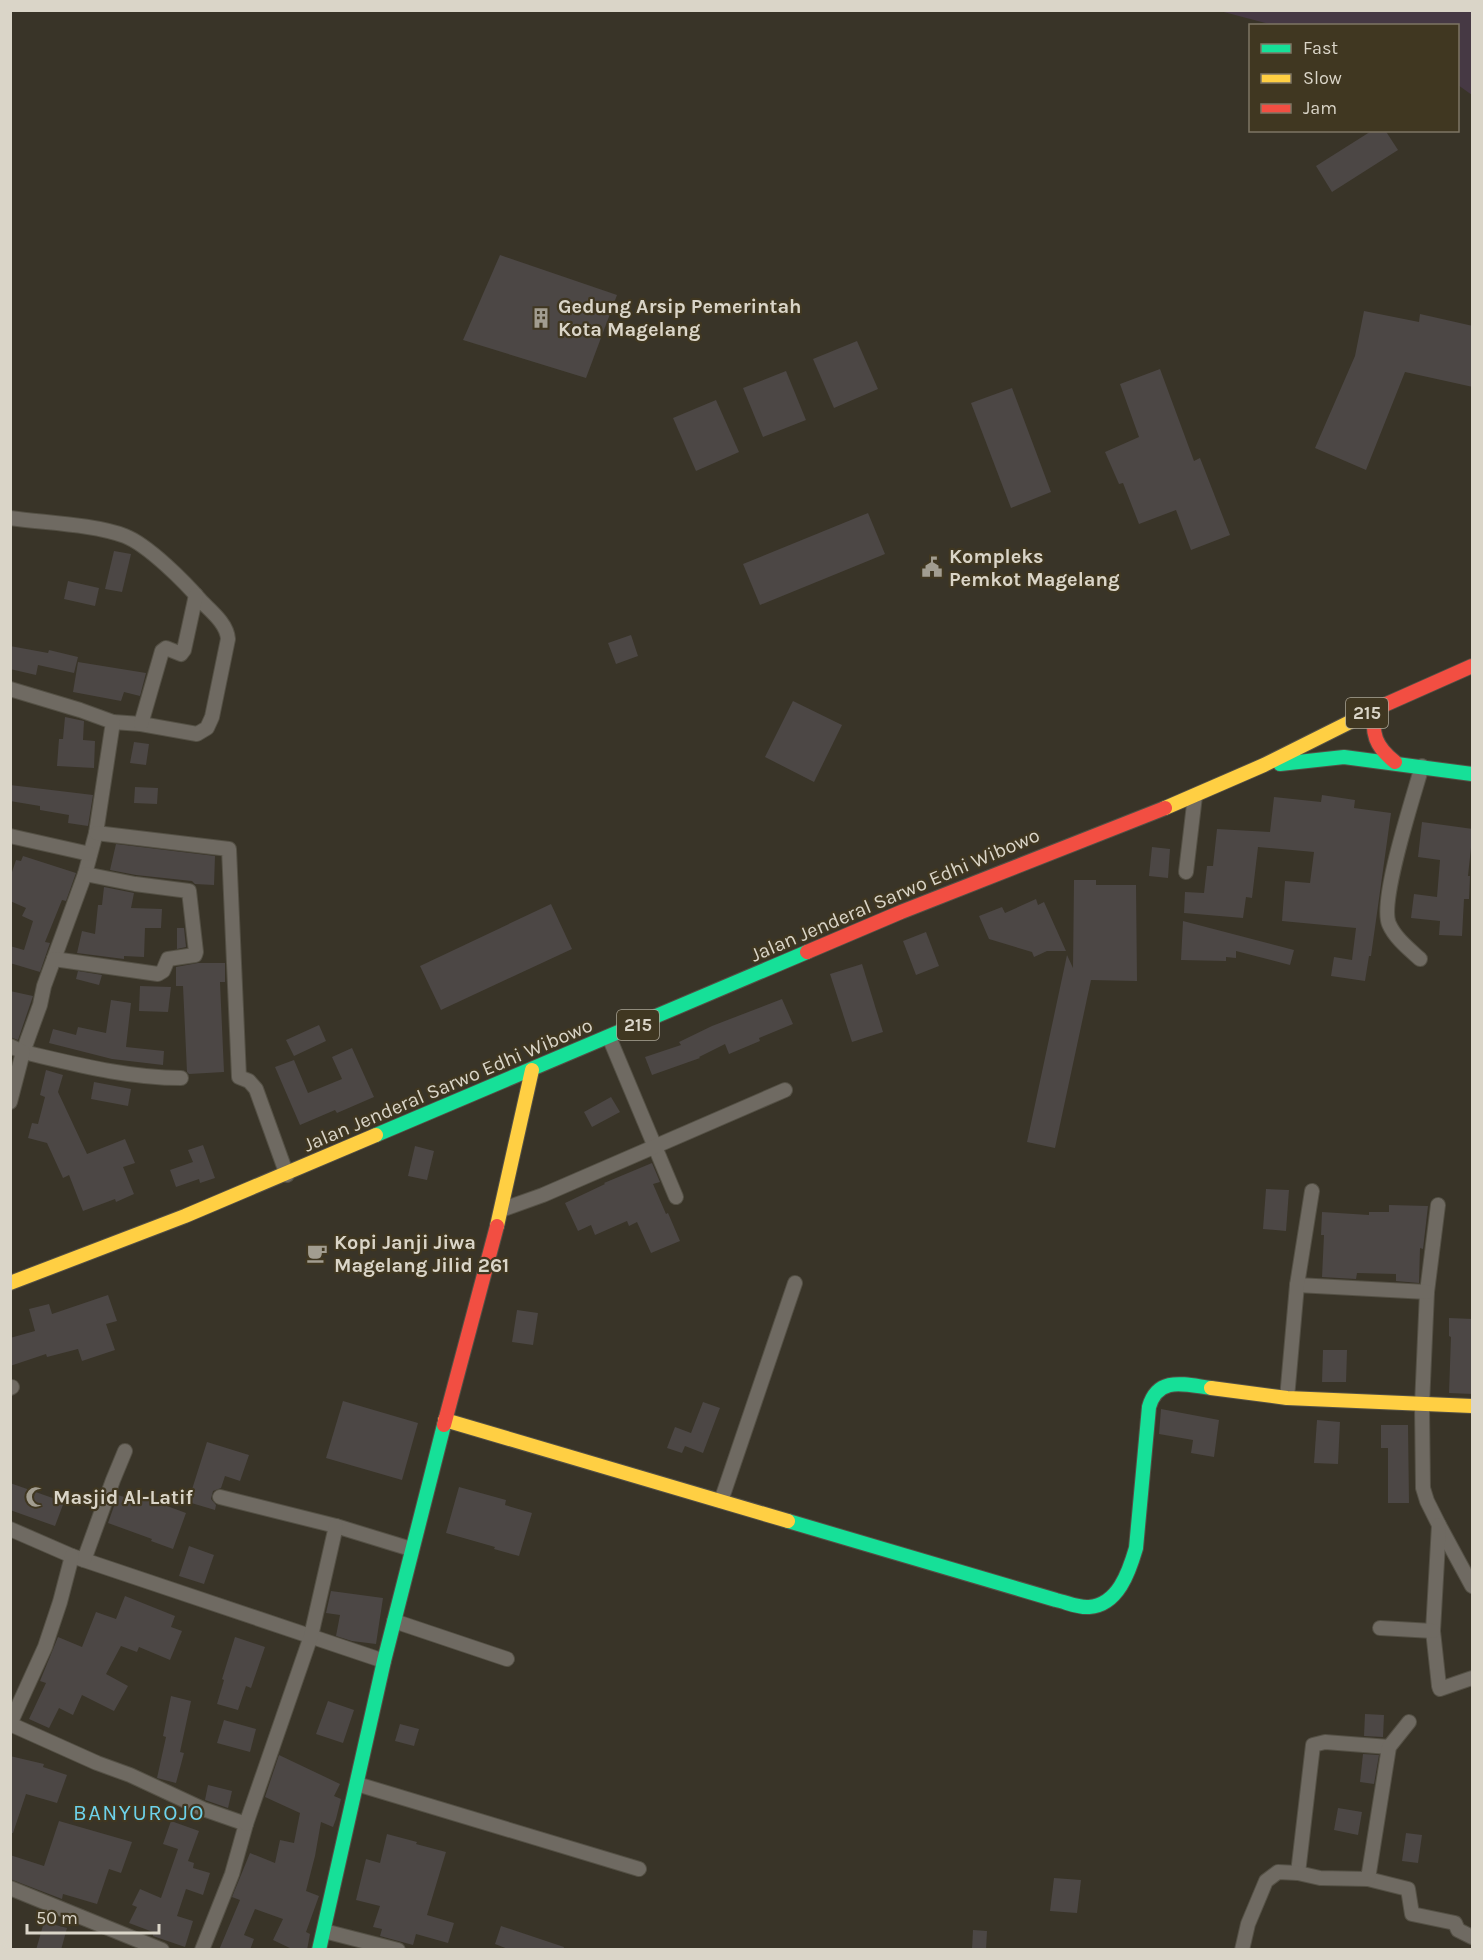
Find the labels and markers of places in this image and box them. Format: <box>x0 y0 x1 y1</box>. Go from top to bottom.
place label: Gedung Arsip Pemerintah Kota Magelang <box>558 295 802 341</box>
building icon: Gedung Arsip Pemerintah Kota Magelang <box>529 306 553 330</box>
place label: Kompleks Pemkot Magelang <box>949 545 1120 591</box>
public building icon: Kompleks Pemkot Magelang <box>920 555 944 579</box>
place label: Kopi Janji Jiwa Magelang Jilid 261 <box>334 1231 509 1277</box>
cafe icon: Kopi Janji Jiwa Magelang Jilid 261 <box>305 1241 329 1265</box>
mosque icon: Masjid Al-Latif <box>24 1485 48 1509</box>
place label: Masjid Al-Latif <box>53 1486 193 1509</box>

